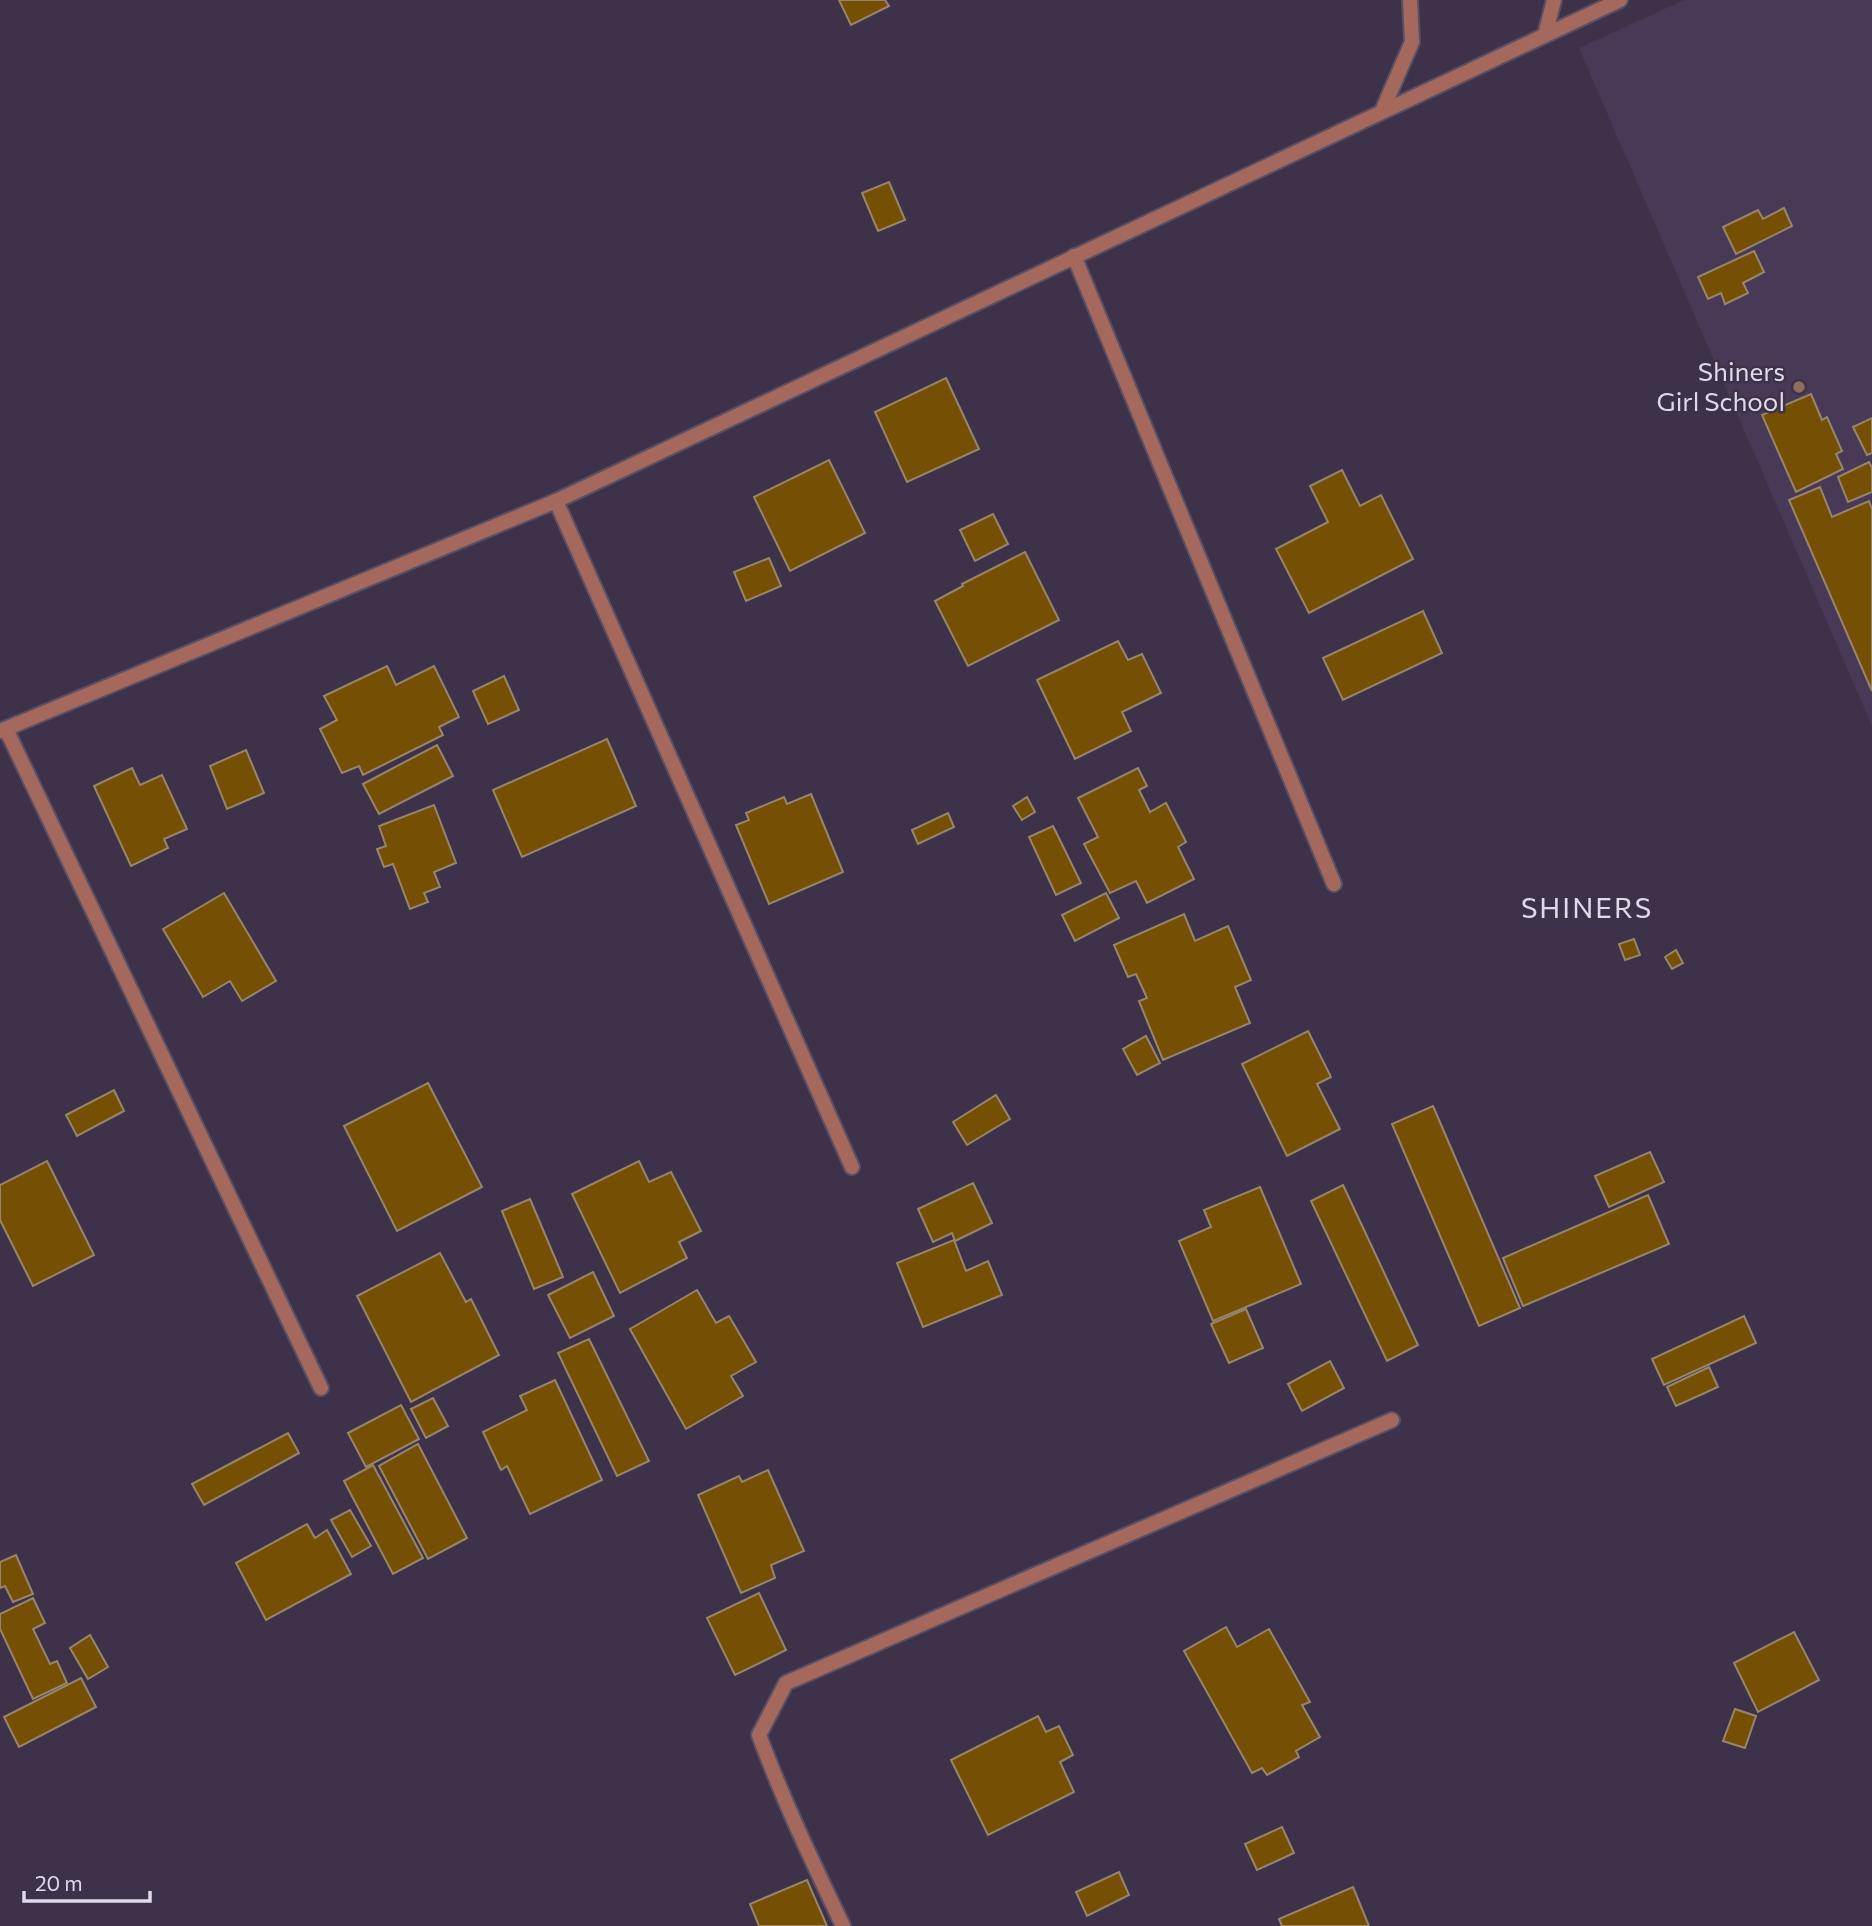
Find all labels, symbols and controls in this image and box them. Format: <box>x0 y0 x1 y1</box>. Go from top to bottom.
place label: Shiners Girl School <box>1657 355 1785 416</box>
marker: Shiners Girl School <box>1791 379 1807 395</box>
district label: SHINERS <box>1521 890 1653 924</box>
scale bar <box>24 1860 150 1904</box>
text: 20 m <box>35 1870 83 1895</box>

